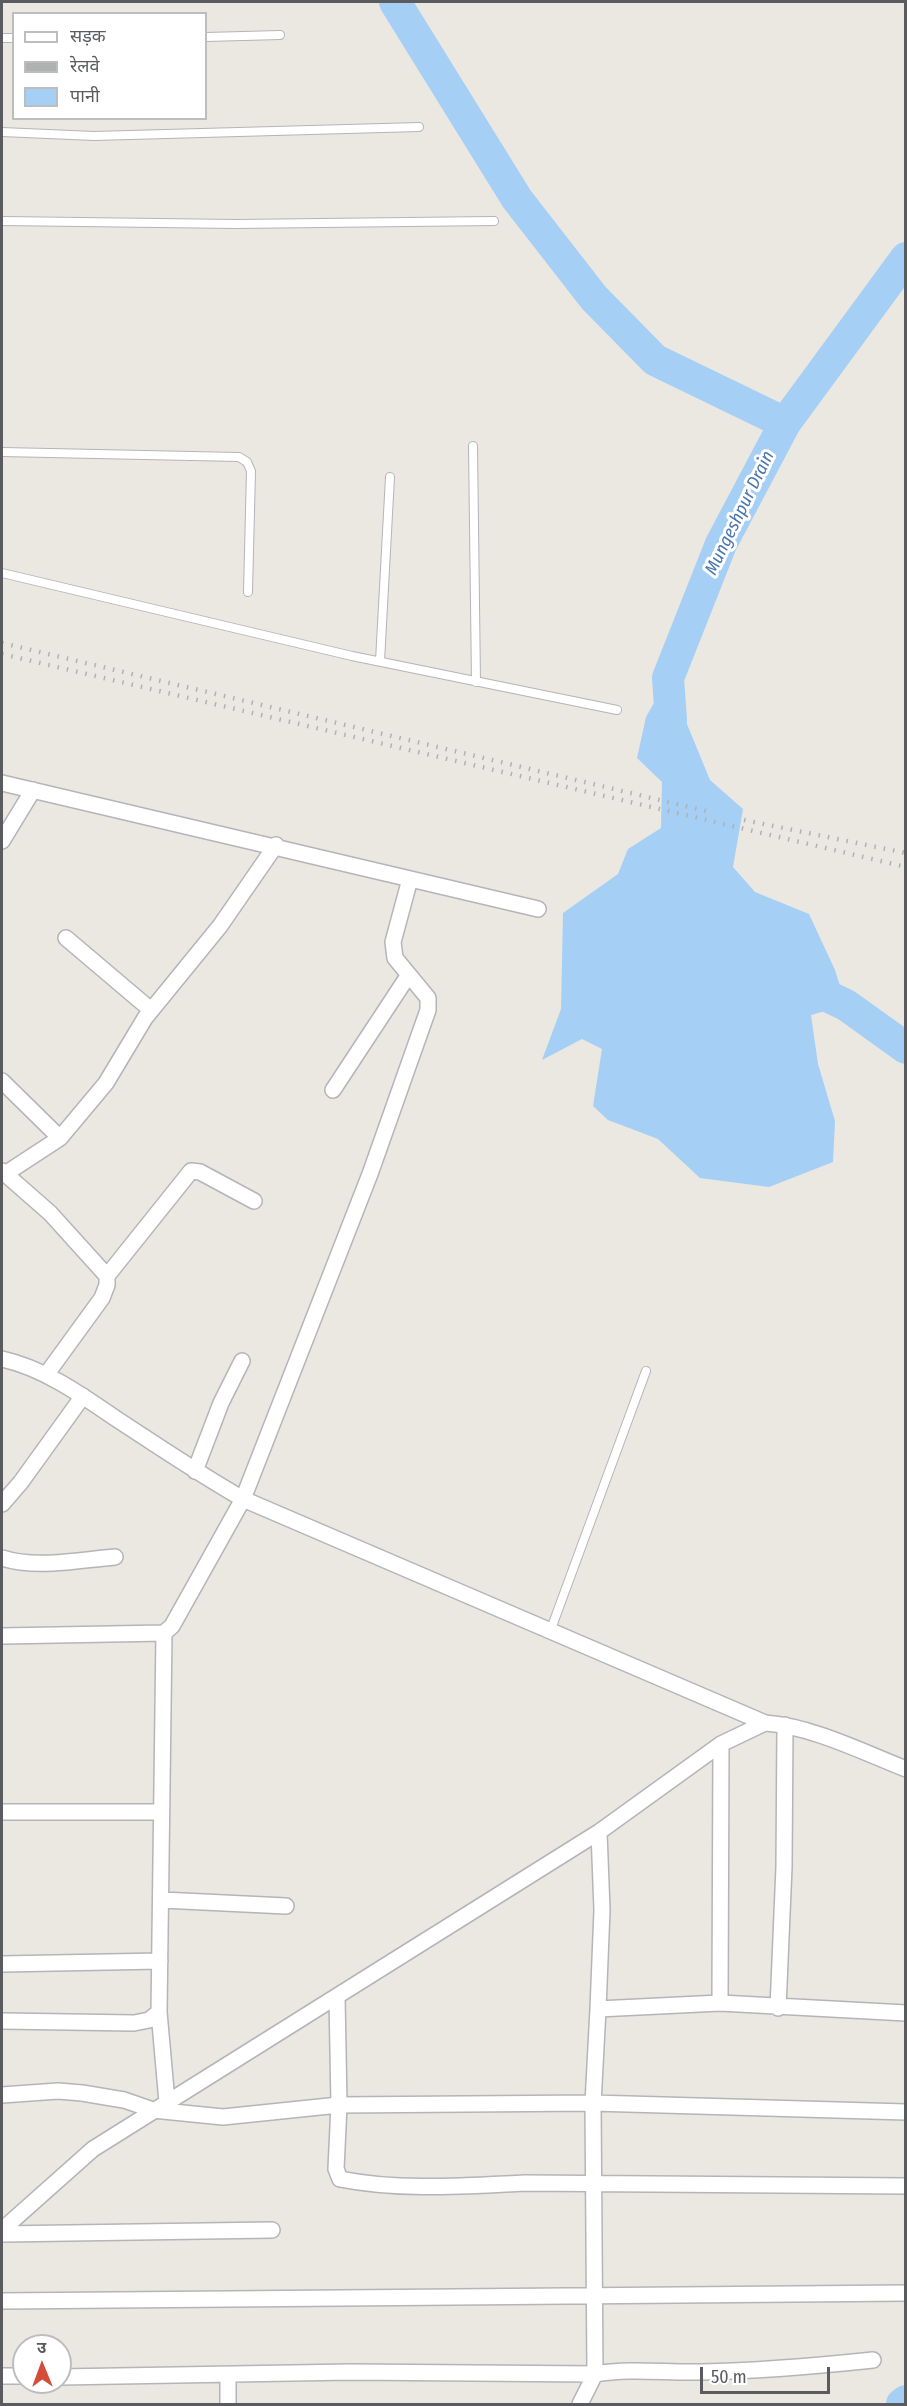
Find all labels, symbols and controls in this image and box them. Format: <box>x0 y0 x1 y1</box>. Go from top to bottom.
legend <box>12 12 207 120</box>
text: सड़क <box>70 25 106 47</box>
text: रेलवे <box>70 55 100 77</box>
text: पानी <box>70 85 100 107</box>
water label: Mungeshpur Drain <box>701 448 779 578</box>
north arrow <box>12 2334 72 2394</box>
text: उ <box>37 2338 47 2357</box>
scale bar <box>703 2355 834 2393</box>
text: 50 m <box>711 2366 747 2388</box>

